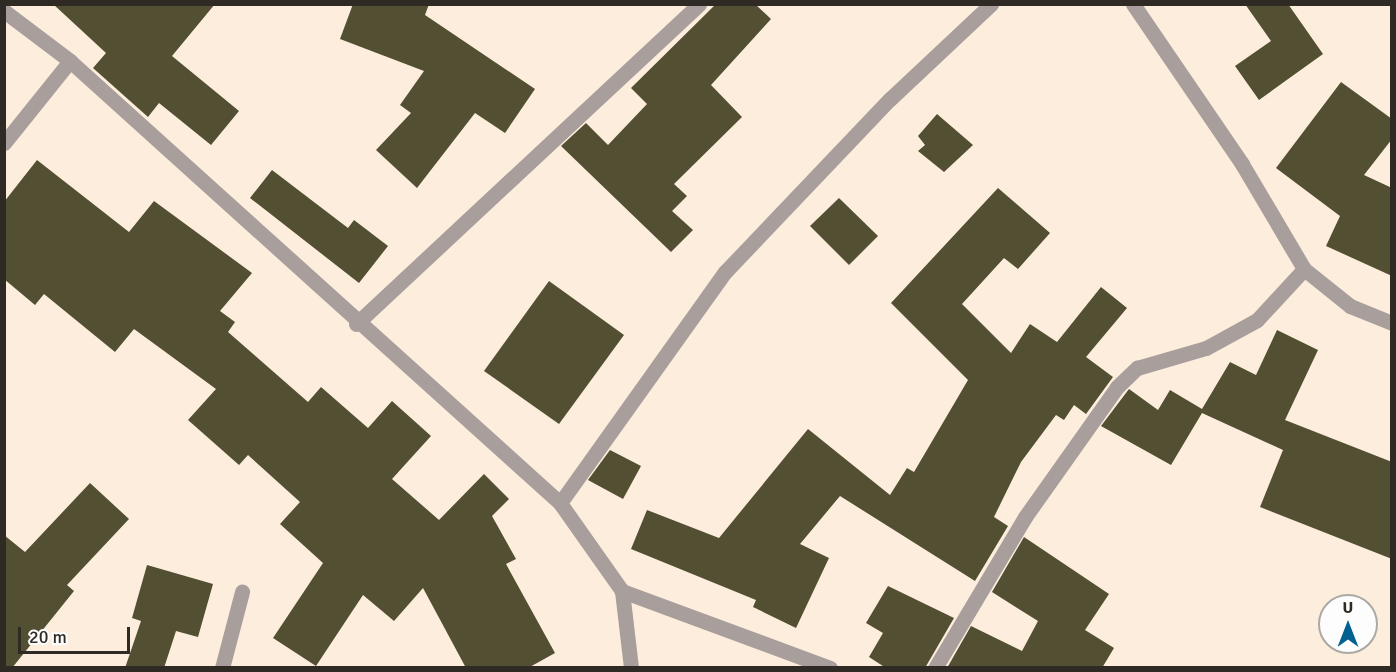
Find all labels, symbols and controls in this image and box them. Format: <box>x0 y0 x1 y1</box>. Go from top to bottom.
north arrow <box>1318 594 1378 654</box>
text: U <box>1343 598 1353 618</box>
scale bar <box>21 615 134 653</box>
text: 20 m <box>29 626 67 648</box>

